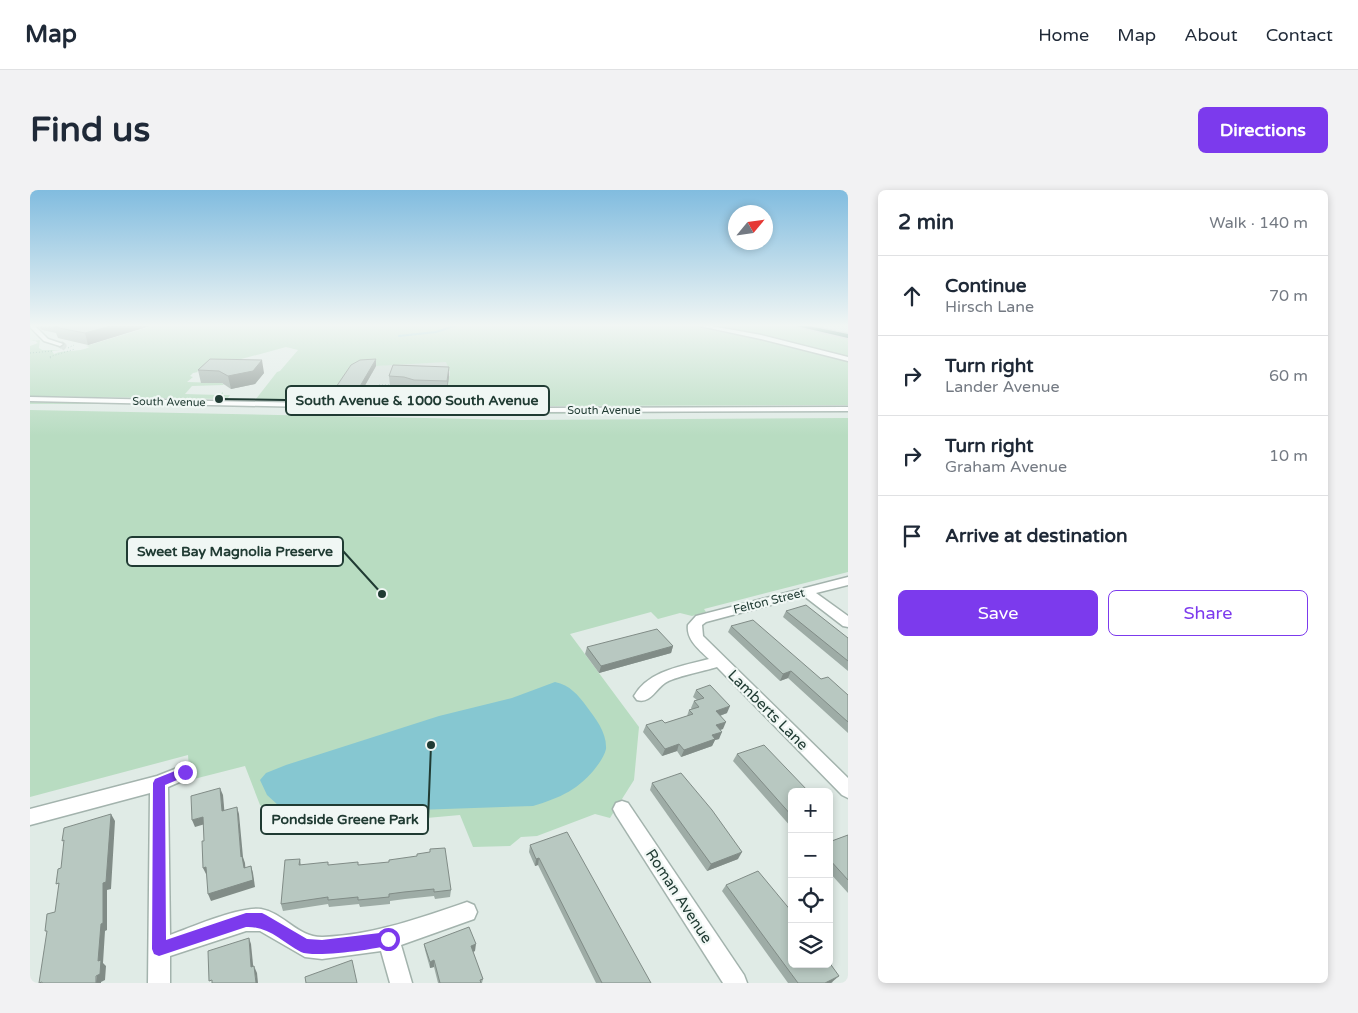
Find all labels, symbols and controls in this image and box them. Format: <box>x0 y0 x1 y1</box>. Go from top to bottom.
text: Map <box>25 20 77 49</box>
text: Home <box>1038 24 1089 46</box>
text: Map <box>1117 24 1156 46</box>
text: About <box>1184 24 1238 46</box>
text: Contact <box>1266 24 1333 46</box>
button: Directions <box>1198 107 1328 153</box>
text: Find us <box>30 109 150 151</box>
north arrow <box>728 205 773 250</box>
text: 2 min <box>898 210 954 235</box>
text: Walk · 140 m <box>1209 213 1308 233</box>
text: Continue <box>945 275 1027 297</box>
icon: ahead <box>898 282 926 310</box>
text: 70 m <box>1269 286 1308 306</box>
text: Hirsch Lane <box>945 297 1034 317</box>
text: Turn right <box>945 355 1033 377</box>
icon: right <box>898 362 926 390</box>
text: 60 m <box>1269 366 1308 386</box>
text: Lander Avenue <box>945 377 1060 397</box>
callout: South Avenue & 1000 South Avenue <box>286 386 549 415</box>
text: South Avenue & 1000 South Avenue <box>296 392 539 409</box>
street label: South Avenue <box>132 395 206 409</box>
street label: South Avenue <box>567 404 641 417</box>
text: Turn right <box>945 435 1033 457</box>
icon: right <box>898 442 926 470</box>
text: 10 m <box>1269 446 1308 466</box>
text: Graham Avenue <box>945 457 1067 477</box>
icon: arrive <box>898 522 926 550</box>
text: Arrive at destination <box>945 525 1128 547</box>
callout: Sweet Bay Magnolia Preserve <box>127 537 343 566</box>
text: Sweet Bay Magnolia Preserve <box>137 543 333 560</box>
street label: Felton Street <box>732 585 807 617</box>
button: Save <box>898 590 1098 636</box>
button: Share <box>1108 590 1308 636</box>
street label: Lamberts Lane <box>724 666 812 754</box>
route end <box>174 761 197 784</box>
map controls <box>788 788 833 968</box>
button: + <box>788 788 833 833</box>
callout: Pondside Greene Park <box>261 805 428 834</box>
text: Pondside Greene Park <box>271 811 419 828</box>
button: − <box>788 833 833 878</box>
street label: Roman Avenue <box>642 846 716 946</box>
button: locate <box>788 878 833 923</box>
button: layers <box>788 923 833 968</box>
route start <box>377 928 400 951</box>

